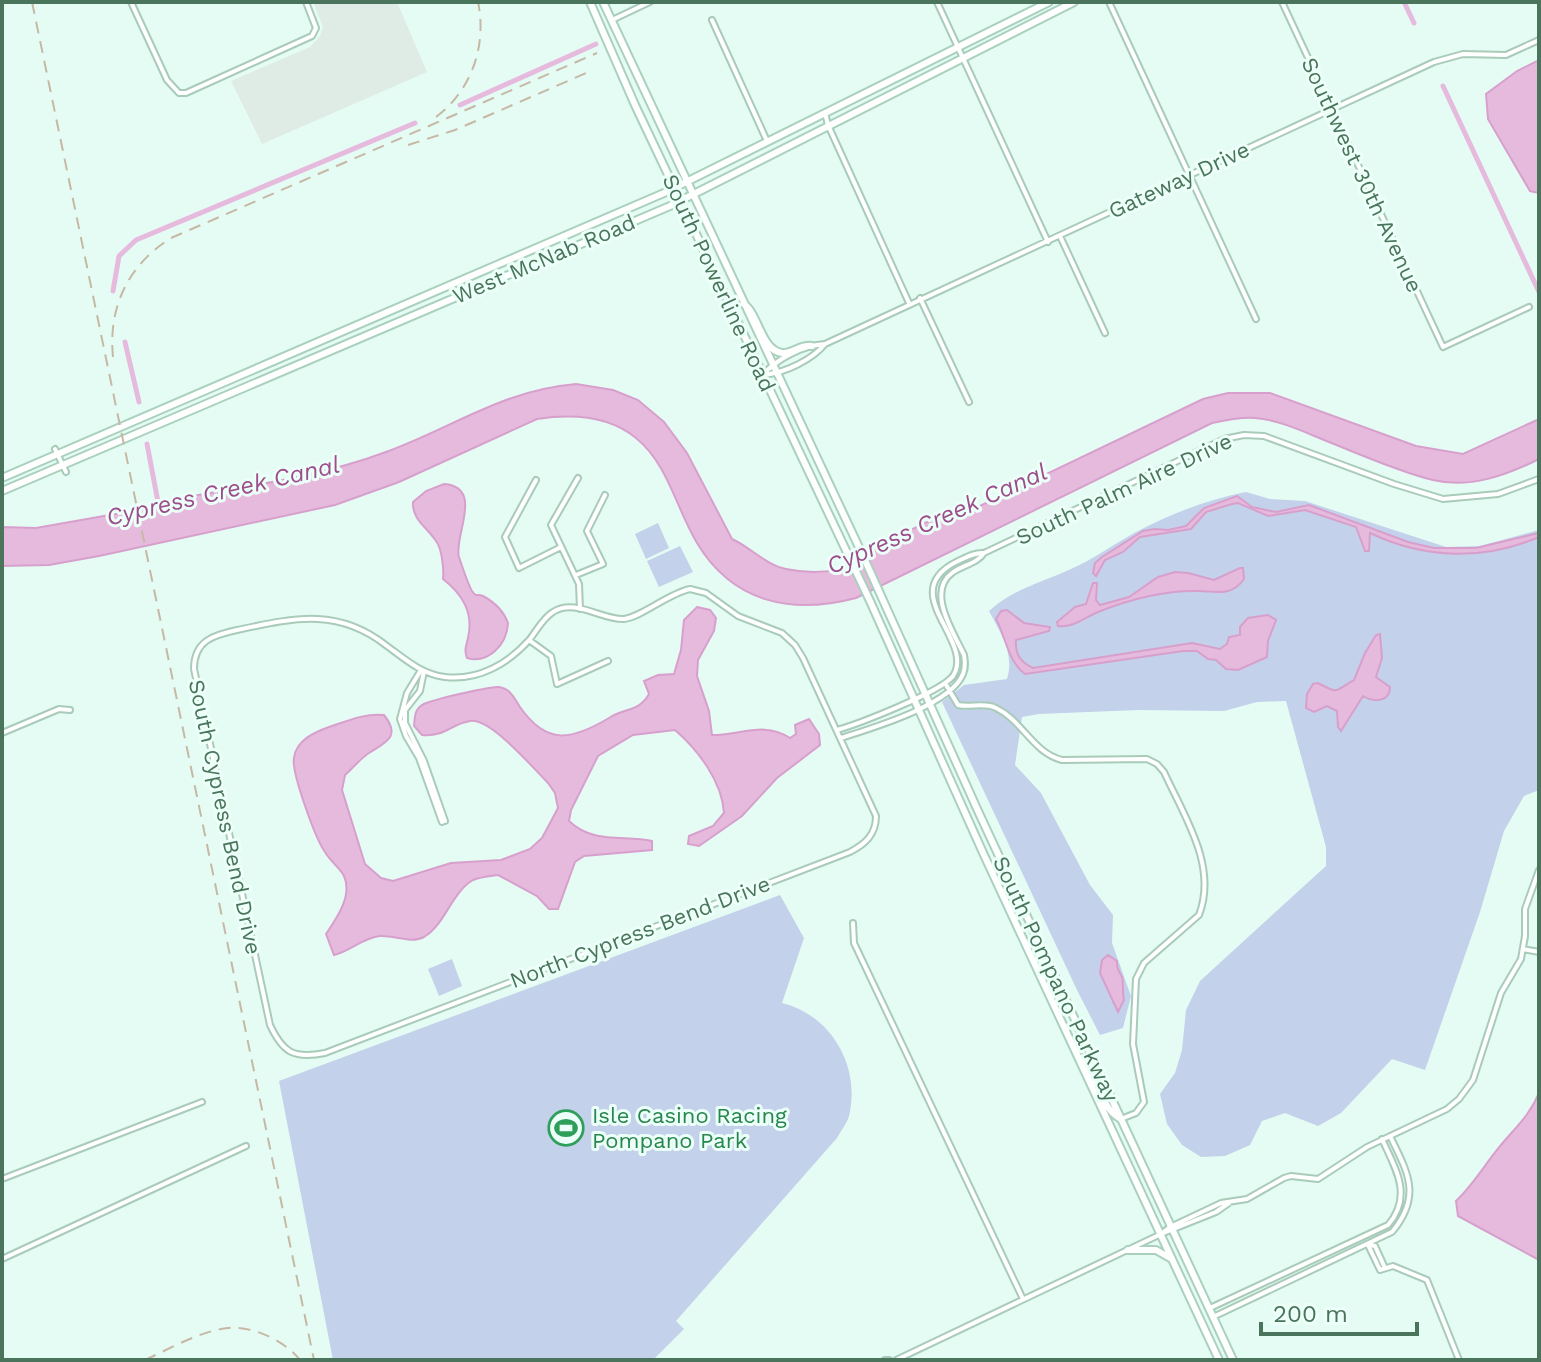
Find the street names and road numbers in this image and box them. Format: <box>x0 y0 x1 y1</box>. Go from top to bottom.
street label: Southwest 30th Avenue <box>1296 54 1428 296</box>
street label: Gateway Drive <box>1105 136 1253 224</box>
street label: South Powerline Road <box>658 170 780 396</box>
street label: West McNab Road <box>449 209 639 309</box>
street label: South Palm Aire Drive <box>1012 428 1236 550</box>
street label: South Cypress Bend Drive <box>184 677 266 957</box>
street label: South Pompano Parkway <box>988 852 1124 1106</box>
street label: North Cypress Bend Drive <box>506 871 774 993</box>

